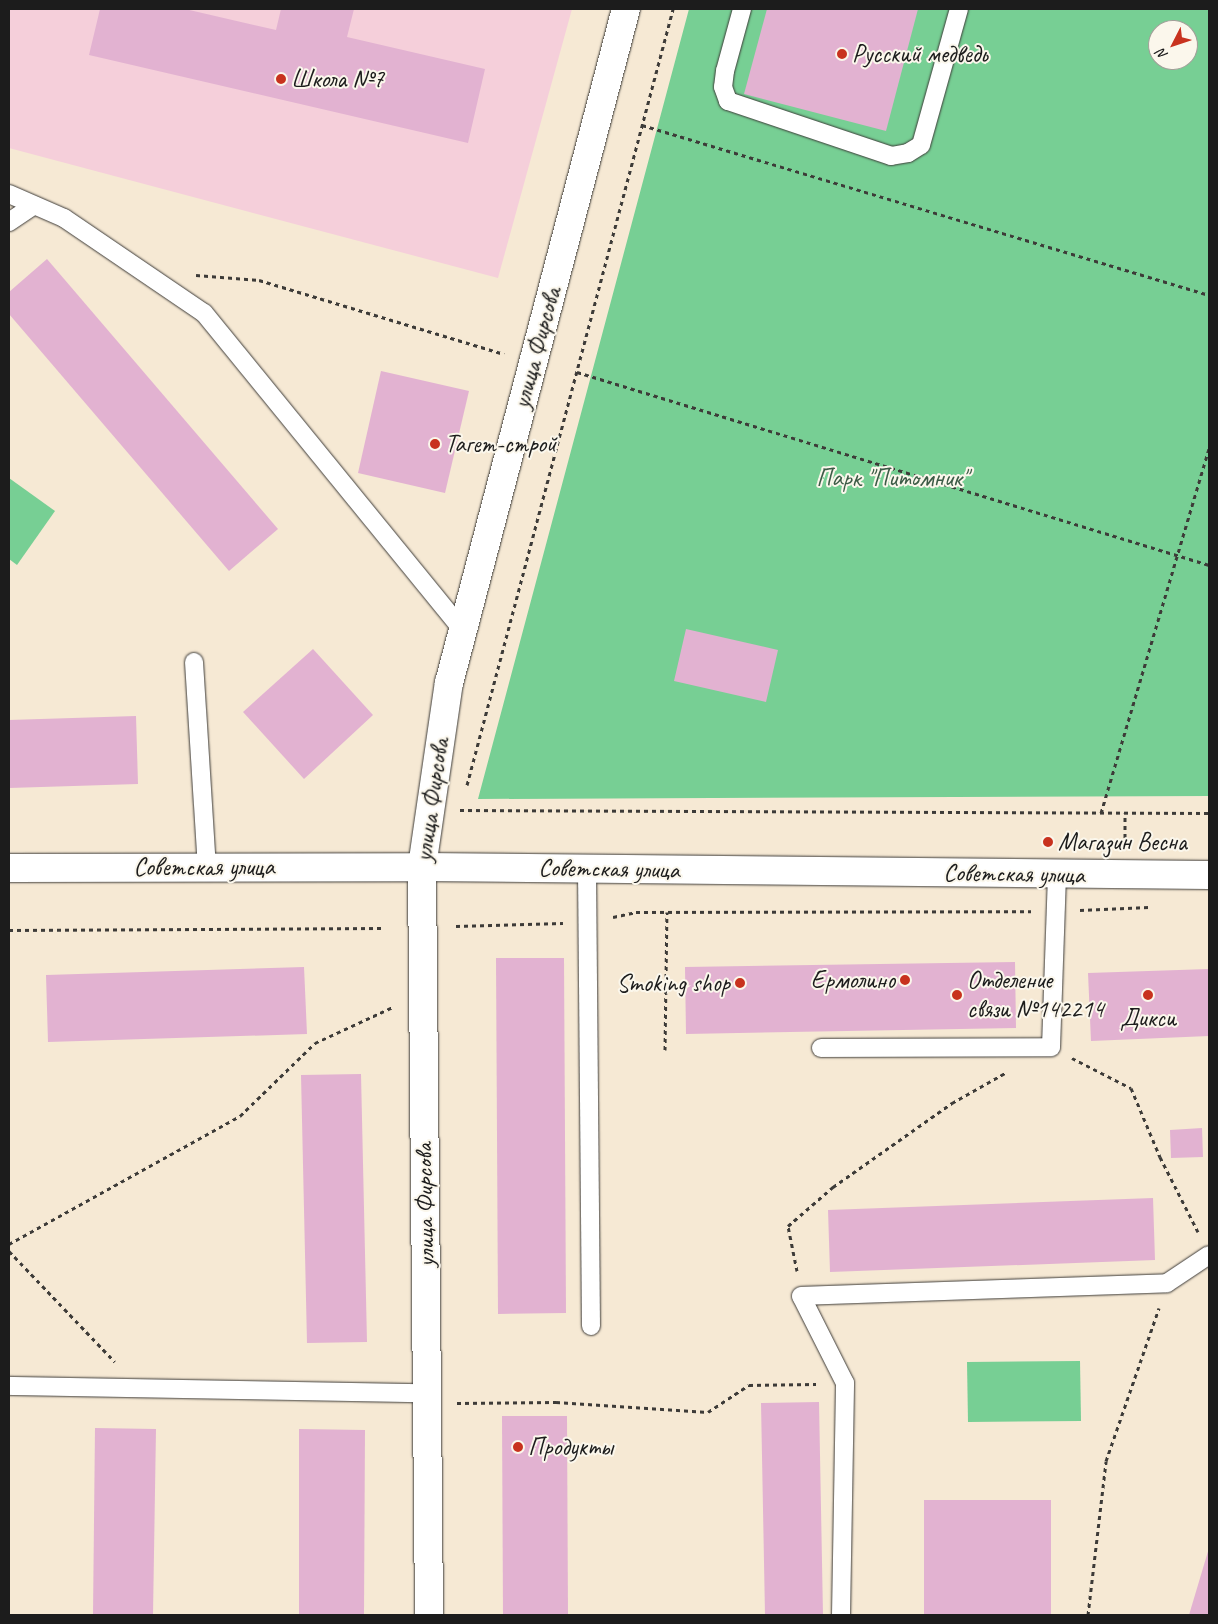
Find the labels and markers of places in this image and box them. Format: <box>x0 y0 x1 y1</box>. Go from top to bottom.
place label: Русский медведь <box>852 39 987 69</box>
marker: Русский медведь <box>836 48 848 60</box>
place label: Школа №7 <box>291 64 384 94</box>
marker: Школа №7 <box>275 73 287 85</box>
place label: Тагет-строй <box>445 429 556 459</box>
marker: Тагет-строй <box>429 438 441 450</box>
place label: Магазин Весна <box>1058 827 1187 857</box>
marker: Магазин Весна <box>1042 836 1054 848</box>
place label: Ермолино <box>811 965 895 995</box>
place label: Отделение связи №142214 <box>967 966 1104 1025</box>
place label: Smoking shop <box>616 968 730 998</box>
marker: Ермолино <box>899 974 911 986</box>
marker: Smoking shop <box>734 977 746 989</box>
marker: Отделение связи №142214 <box>951 989 963 1001</box>
marker: Дикси <box>1142 989 1154 1001</box>
place label: Дикси <box>1120 1003 1176 1033</box>
place label: Продукты <box>528 1432 613 1462</box>
marker: Продукты <box>512 1441 524 1453</box>

